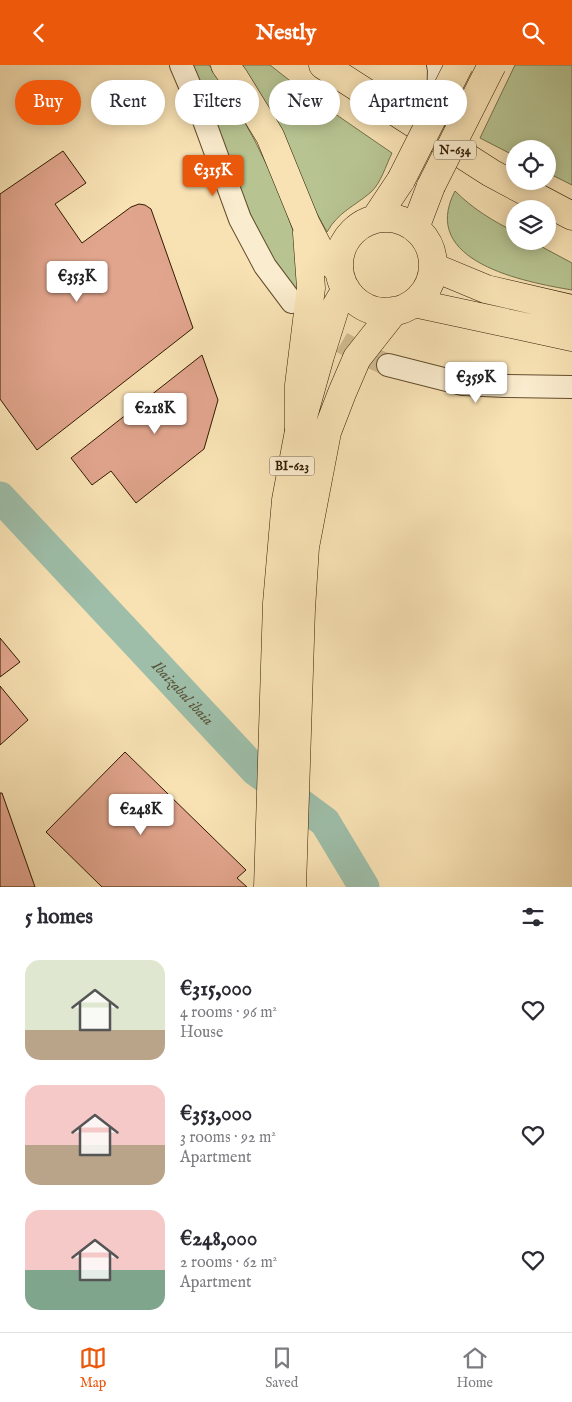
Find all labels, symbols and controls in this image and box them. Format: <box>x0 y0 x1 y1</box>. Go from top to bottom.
icon: back <box>25 19 53 47</box>
text: Nestly <box>256 19 316 47</box>
icon: search <box>519 19 547 47</box>
chip: Buy <box>15 80 81 125</box>
chip: Rent <box>91 80 165 125</box>
chip: Filters <box>175 80 259 125</box>
chip: New <box>269 80 340 125</box>
chip: Apartment <box>350 80 467 125</box>
map controls <box>506 140 556 250</box>
button: locate <box>506 140 556 190</box>
road number: N-634 <box>434 141 476 159</box>
pin: €315K <box>178 155 248 197</box>
text: €315K <box>194 161 232 181</box>
button: layers <box>506 200 556 250</box>
pin: €353K <box>42 261 112 303</box>
text: €353K <box>58 267 96 287</box>
pin: €359K <box>441 361 511 404</box>
text: €359K <box>456 368 496 388</box>
pin: €218K <box>120 393 190 435</box>
text: €218K <box>135 399 175 419</box>
road number: BI-623 <box>270 457 314 476</box>
water label: Ibaizabal ibaia <box>147 656 218 730</box>
pin: €248K <box>106 793 176 836</box>
text: €248K <box>120 800 162 820</box>
icon: filters <box>519 903 547 931</box>
text: 5 homes <box>25 904 93 931</box>
text: €315,000 <box>180 976 252 1003</box>
icon: home <box>65 980 125 1040</box>
icon: heart <box>519 996 547 1024</box>
text: 4 rooms · 96 m² <box>180 1003 277 1023</box>
text: House <box>180 1023 223 1043</box>
text: €353,000 <box>180 1101 252 1128</box>
icon: home <box>65 1105 125 1165</box>
icon: heart <box>519 1121 547 1149</box>
text: 3 rooms · 92 m² <box>180 1128 276 1148</box>
text: Apartment <box>180 1148 251 1168</box>
text: €248,000 <box>180 1226 257 1253</box>
icon: home <box>65 1230 125 1290</box>
icon: heart <box>519 1246 547 1274</box>
text: 2 rooms · 62 m² <box>180 1253 277 1273</box>
text: Apartment <box>180 1273 251 1293</box>
tab: Map <box>79 1344 107 1392</box>
tab: Saved <box>265 1344 298 1392</box>
tab: Home <box>456 1344 493 1392</box>

